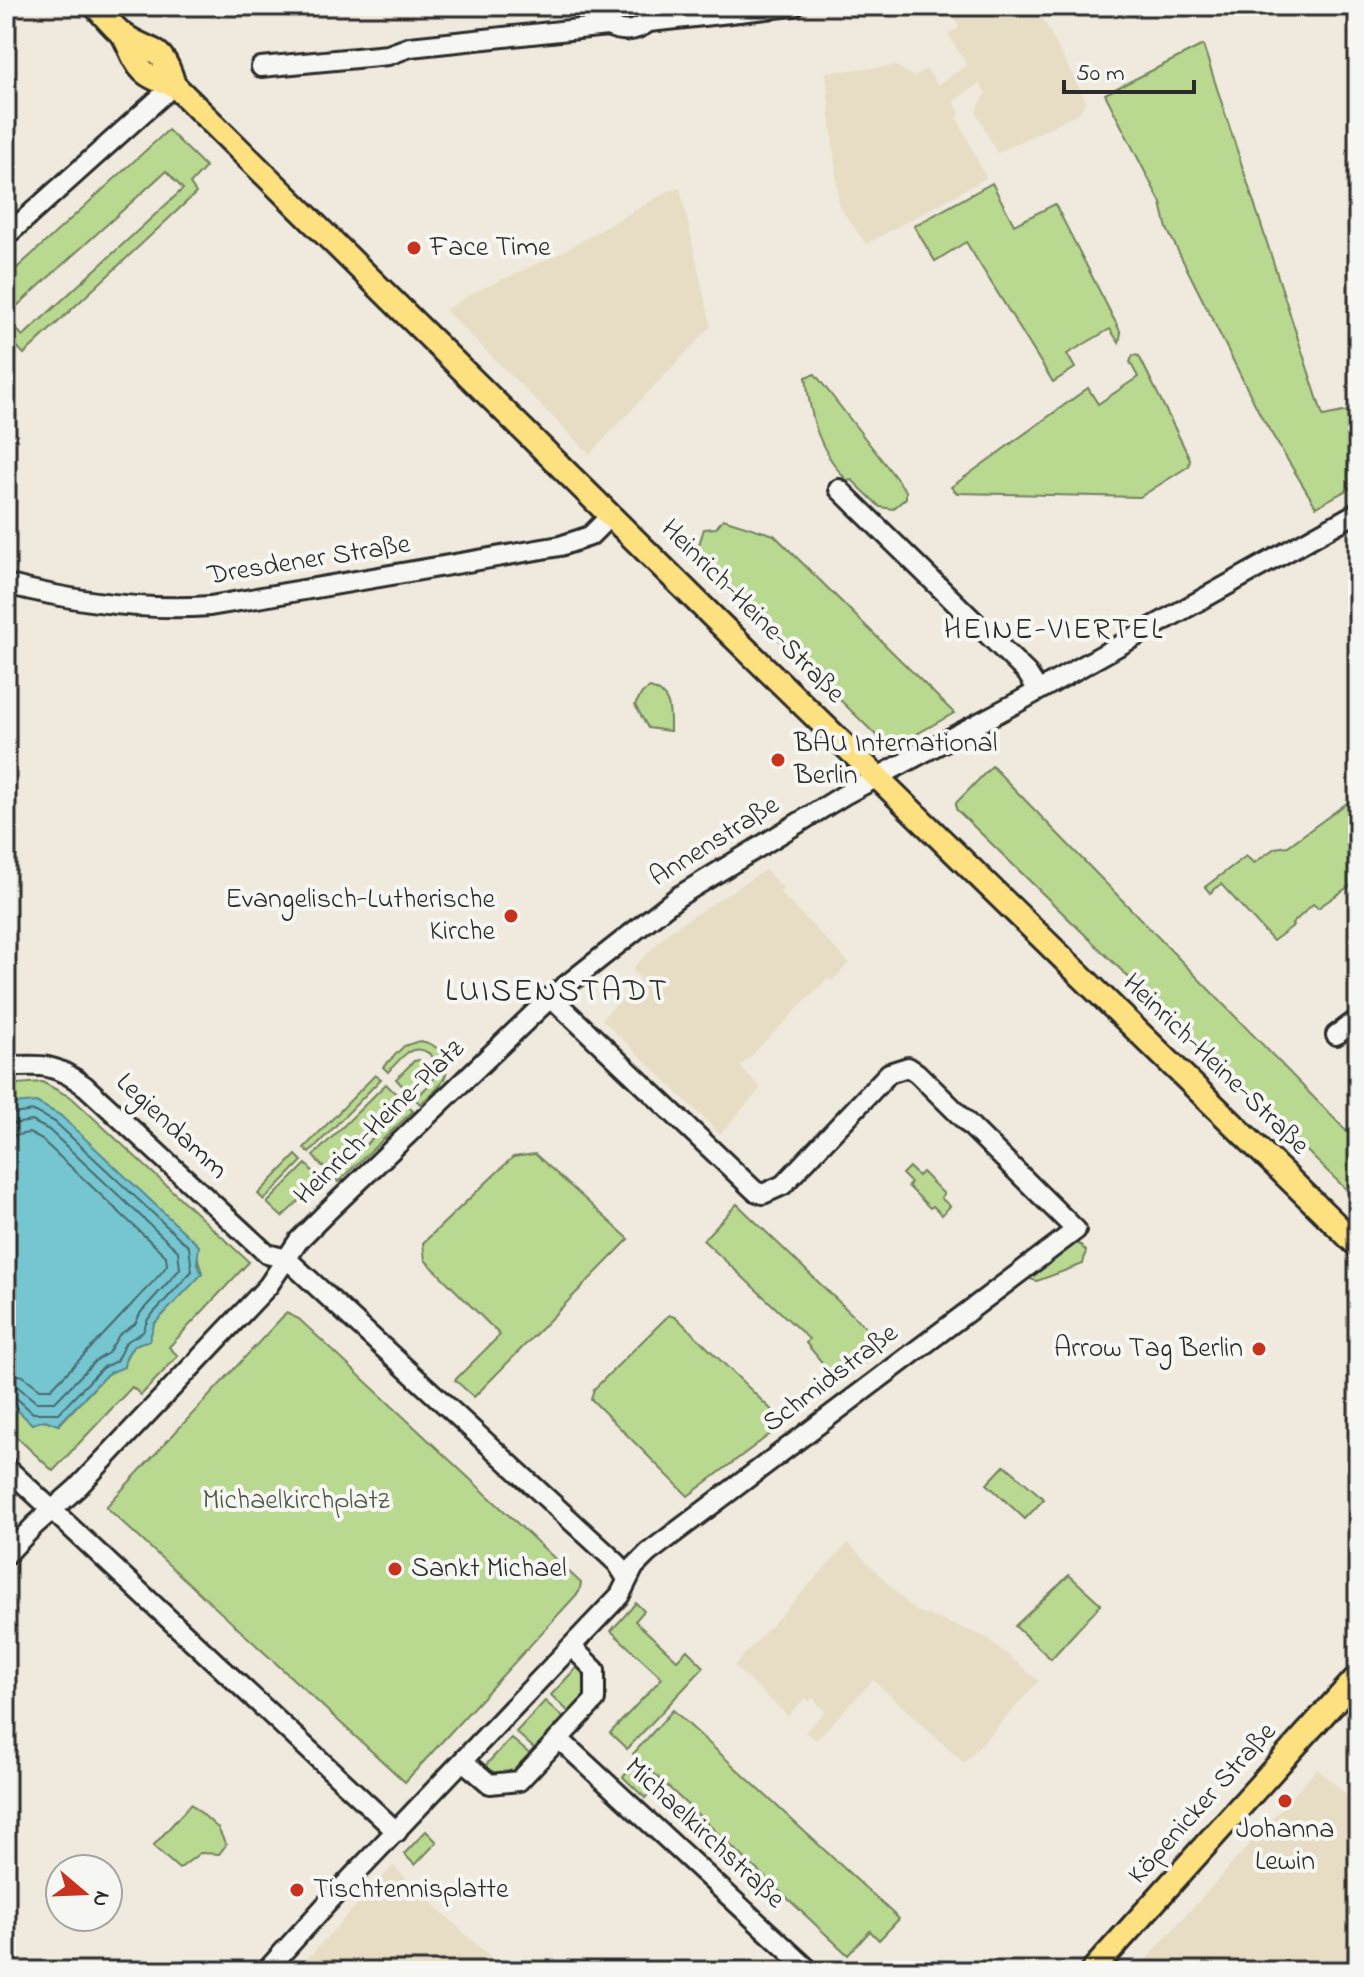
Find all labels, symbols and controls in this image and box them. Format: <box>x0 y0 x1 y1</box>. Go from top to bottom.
scale bar <box>1064 44 1194 94</box>
text: 50 m <box>1076 57 1125 92</box>
place label: Face Time <box>429 228 551 269</box>
marker: Face Time <box>405 239 423 257</box>
street label: Heinrich-Heine-Straße <box>650 510 854 714</box>
street label: Dresdener Straße <box>204 525 414 597</box>
district label: HEINE-VIERTEL <box>944 609 1164 653</box>
place label: BAU International Berlin <box>793 724 997 797</box>
marker: BAU International Berlin <box>769 751 787 769</box>
street label: Annenstraße <box>642 786 788 898</box>
place label: Evangelisch-Lutherische Kirche <box>225 880 495 953</box>
marker: Evangelisch-Lutherische Kirche <box>502 907 520 925</box>
street label: Heinrich-Heine-Straße <box>1112 965 1318 1166</box>
district label: LUISENSTADT <box>445 969 669 1016</box>
street label: Heinrich-Heine-Platz <box>285 1030 475 1215</box>
street label: Legiendamm <box>105 1064 237 1190</box>
street label: Schmidstraße <box>754 1314 908 1444</box>
place label: Arrow Tag Berlin <box>1054 1329 1243 1370</box>
marker: Arrow Tag Berlin <box>1250 1340 1268 1358</box>
park label: Michaelkirchplatz <box>202 1481 390 1522</box>
place label: Sankt Michael <box>411 1549 567 1590</box>
marker: Sankt Michael <box>386 1560 404 1578</box>
street label: Köpenicker Straße <box>1119 1713 1287 1894</box>
street label: Michaelkirchstraße <box>615 1749 794 1920</box>
marker: Johanna Lewin <box>1276 1792 1294 1810</box>
place label: Johanna Lewin <box>1236 1810 1334 1883</box>
north arrow <box>44 1853 124 1933</box>
place label: Tischtennisplatte <box>313 1870 509 1911</box>
marker: Tischtennisplatte <box>288 1881 306 1899</box>
text: N <box>83 1886 118 1911</box>

